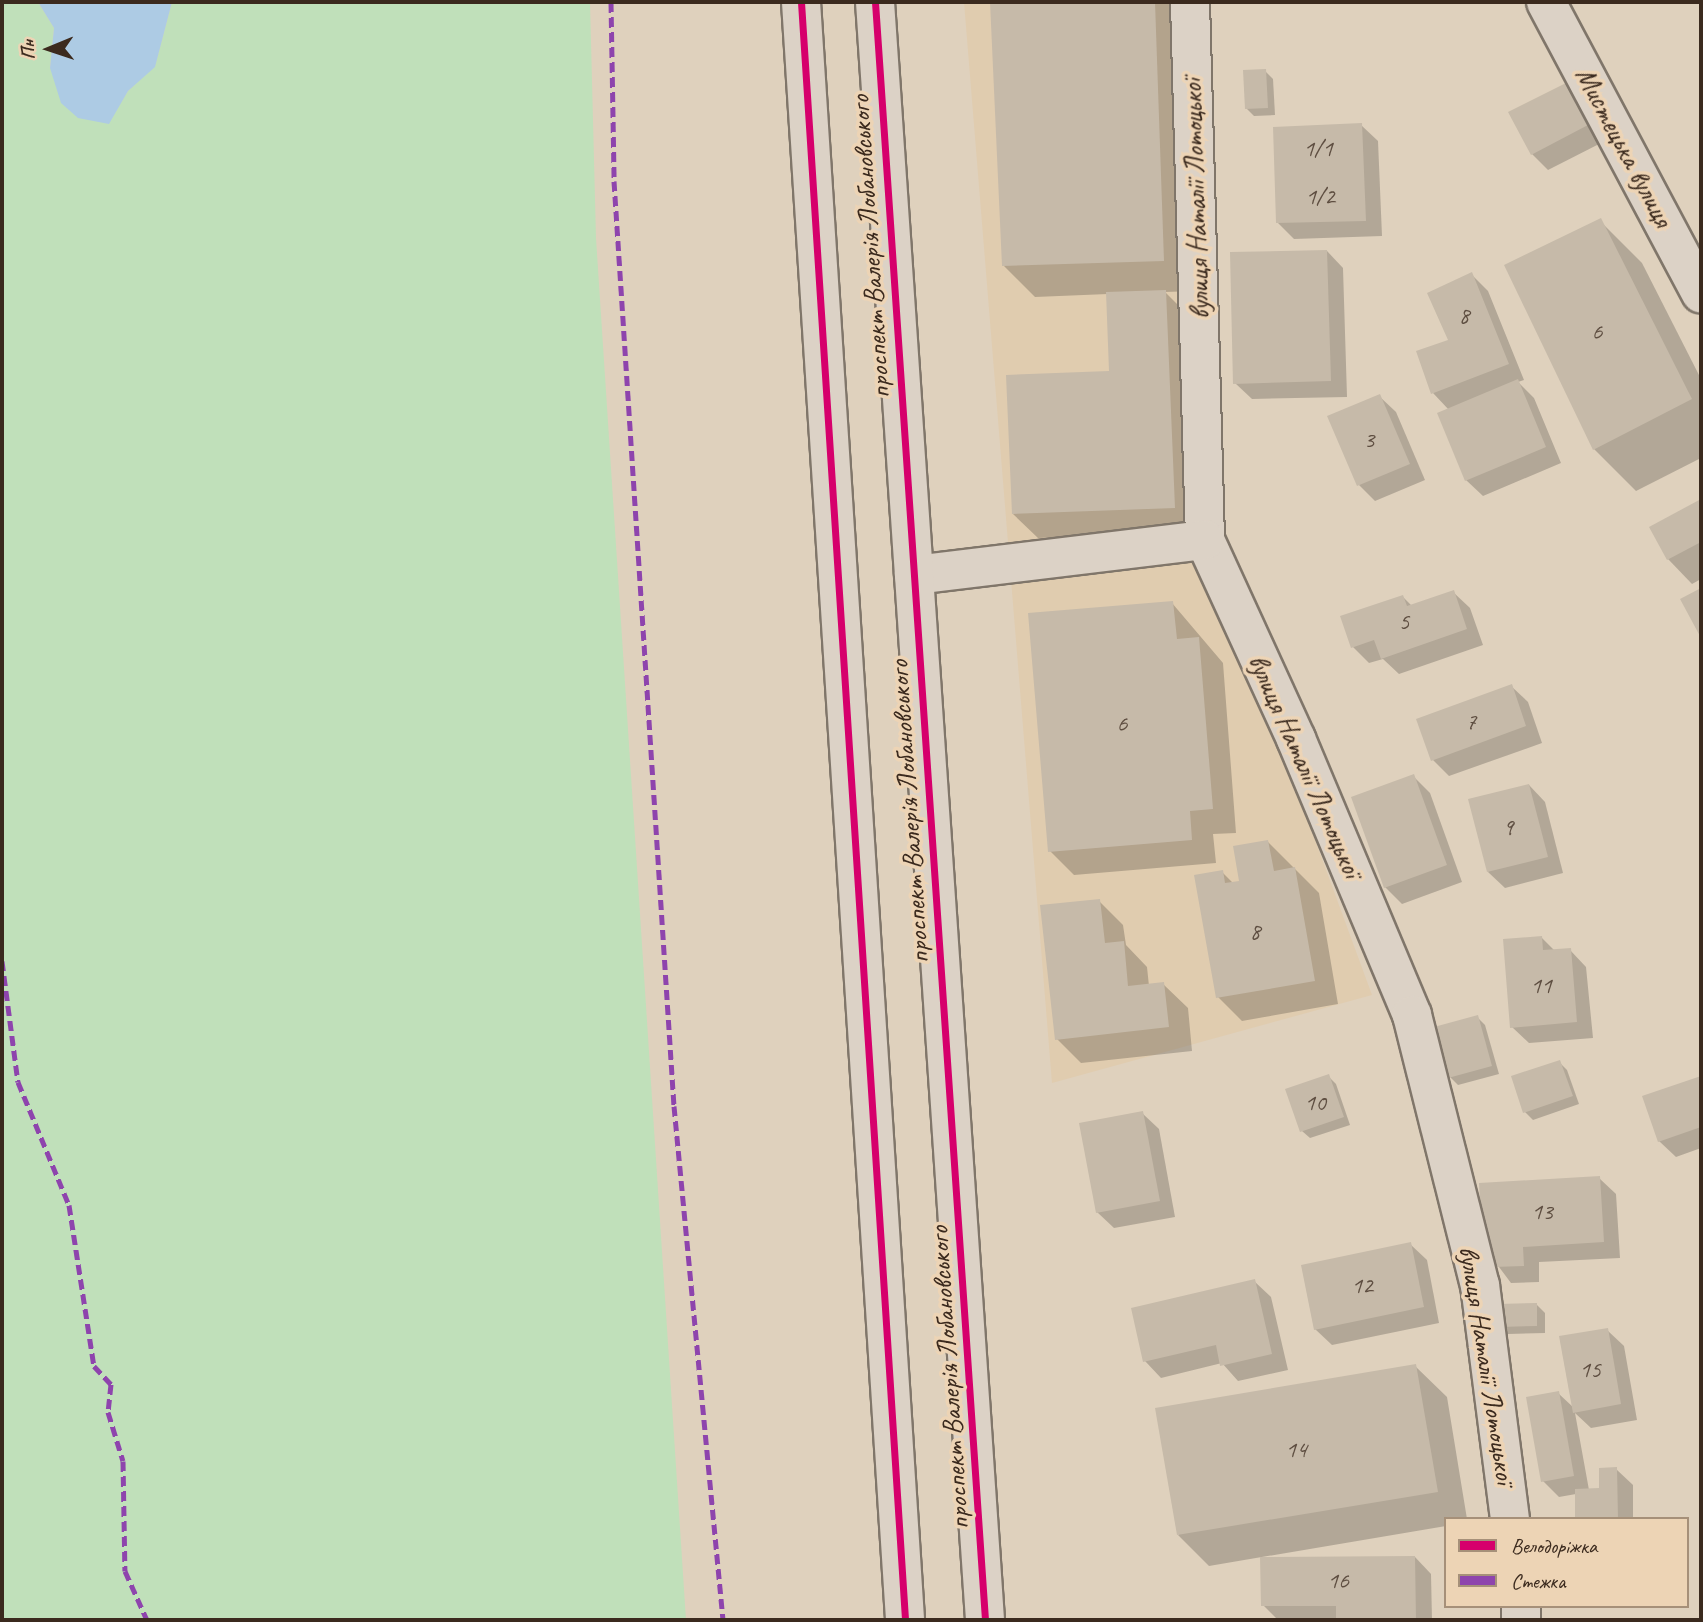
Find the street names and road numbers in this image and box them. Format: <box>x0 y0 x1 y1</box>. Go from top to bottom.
street label: Мистецька вулиця <box>1568 62 1680 232</box>
street label: вулиця Наталії Лотоцької <box>1175 78 1217 320</box>
street label: проспект Валерія Лобановського <box>843 94 897 400</box>
street label: вулиця Наталії Лотоцької <box>1241 649 1369 883</box>
street label: проспект Валерія Лобановського <box>882 659 936 965</box>
street label: проспект Валерія Лобановського <box>922 1225 976 1531</box>
street label: вулиця Наталії Лотоцької <box>1452 1243 1522 1487</box>

